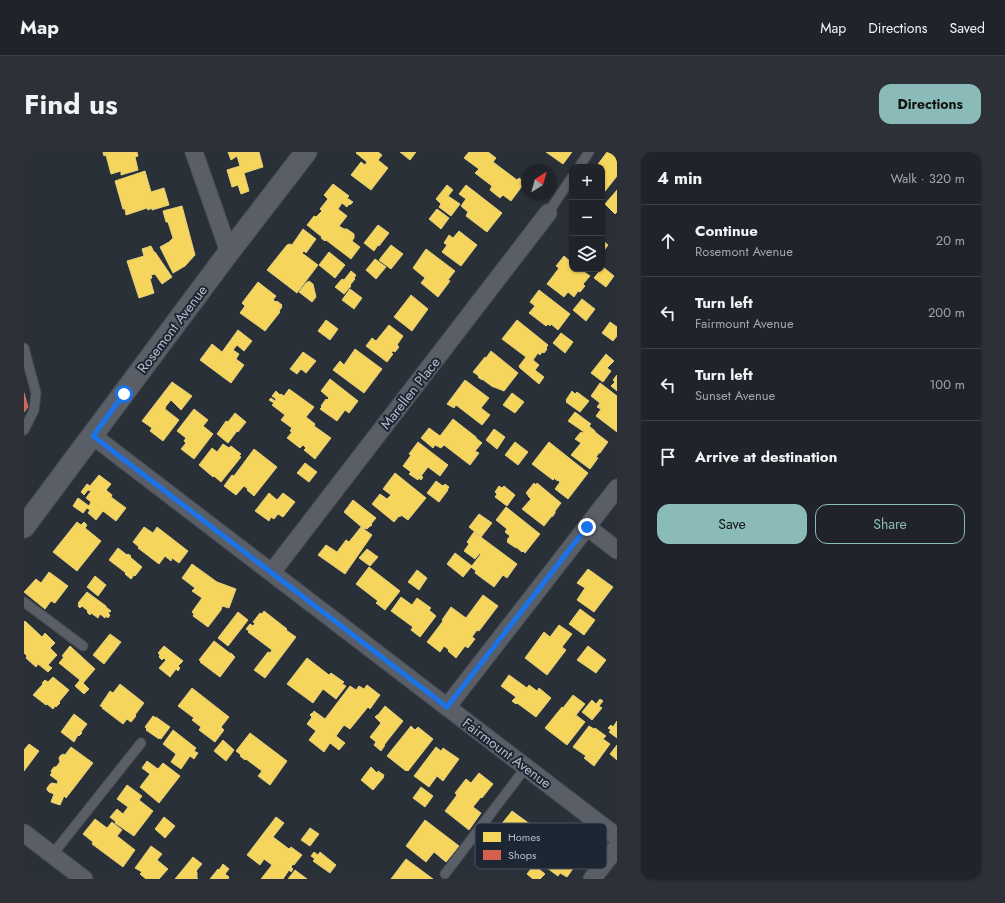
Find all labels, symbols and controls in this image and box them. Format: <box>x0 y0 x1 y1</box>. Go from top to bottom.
text: Map <box>20 14 59 41</box>
text: Map <box>820 18 846 38</box>
text: Directions <box>868 18 928 38</box>
text: Saved <box>950 18 985 38</box>
text: Find us <box>24 84 118 125</box>
button: Directions <box>879 84 981 124</box>
north arrow <box>521 164 557 200</box>
map controls <box>569 164 605 272</box>
button: + <box>569 164 605 200</box>
text: 4 min <box>657 166 702 190</box>
text: Walk · 320 m <box>890 169 965 188</box>
button: − <box>569 200 605 236</box>
text: Continue <box>695 220 758 242</box>
icon: ahead <box>657 230 679 252</box>
text: 20 m <box>936 231 965 250</box>
button: layers <box>569 236 605 272</box>
text: Rosemont Avenue <box>695 242 793 261</box>
street label: Rosemont Avenue <box>132 281 212 377</box>
text: Turn left <box>695 292 753 314</box>
icon: left <box>657 302 679 324</box>
text: 200 m <box>928 303 965 322</box>
text: Fairmount Avenue <box>695 314 794 333</box>
street label: Marellen Place <box>375 353 445 433</box>
text: Turn left <box>695 364 753 386</box>
icon: left <box>657 374 679 396</box>
text: 100 m <box>930 375 965 394</box>
route start <box>115 385 133 403</box>
text: Sunset Avenue <box>695 386 775 405</box>
icon: arrive <box>657 446 679 468</box>
text: Arrive at destination <box>695 446 837 468</box>
button: Save <box>657 504 807 544</box>
button: Share <box>815 504 965 544</box>
route end <box>578 518 596 536</box>
street label: Fairmount Avenue <box>459 713 555 793</box>
legend <box>475 823 607 869</box>
text: Homes <box>508 829 541 845</box>
text: Shops <box>508 847 537 863</box>

